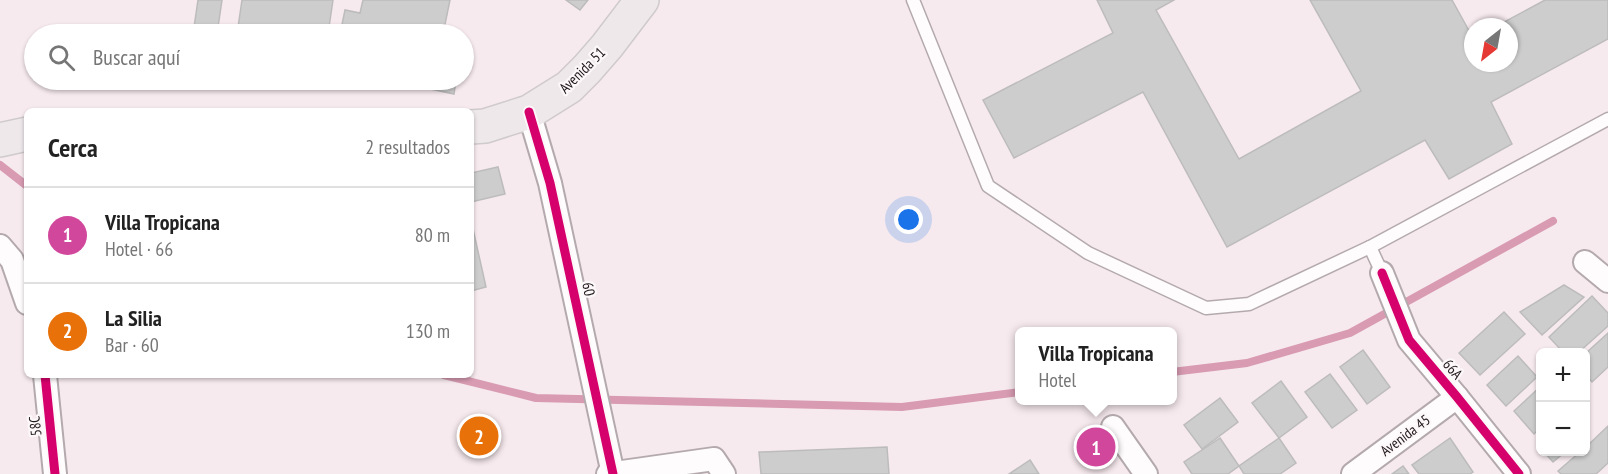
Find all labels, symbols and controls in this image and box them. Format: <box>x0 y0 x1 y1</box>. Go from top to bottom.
north arrow <box>1464 18 1518 72</box>
search box <box>24 24 474 90</box>
icon: search <box>45 41 78 74</box>
text: Buscar aquí <box>93 43 180 71</box>
street label: Avenida 51 <box>555 43 609 97</box>
text: Cerca <box>48 131 98 164</box>
text: 2 resultados <box>365 134 450 160</box>
your location <box>894 205 923 234</box>
text: Villa Tropicana <box>105 208 220 236</box>
text: 1 <box>63 222 72 248</box>
text: 80 m <box>415 222 450 248</box>
text: Hotel · 66 <box>105 236 173 262</box>
street label: 60 <box>578 280 600 298</box>
text: La Silia <box>105 304 162 332</box>
text: 2 <box>63 318 72 344</box>
text: 130 m <box>406 318 450 344</box>
popup <box>1015 327 1177 405</box>
text: Bar · 60 <box>105 332 159 358</box>
text: Villa Tropicana <box>1039 339 1153 367</box>
map controls <box>1536 348 1590 456</box>
button: + <box>1536 348 1590 402</box>
street label: 66A <box>1439 355 1468 384</box>
text: Hotel <box>1039 367 1076 393</box>
button: − <box>1536 402 1590 456</box>
street label: Avenida 45 <box>1376 410 1434 460</box>
pin: 2 <box>460 414 498 458</box>
street label: 58C <box>24 415 46 437</box>
pin: 1 <box>1076 424 1116 470</box>

